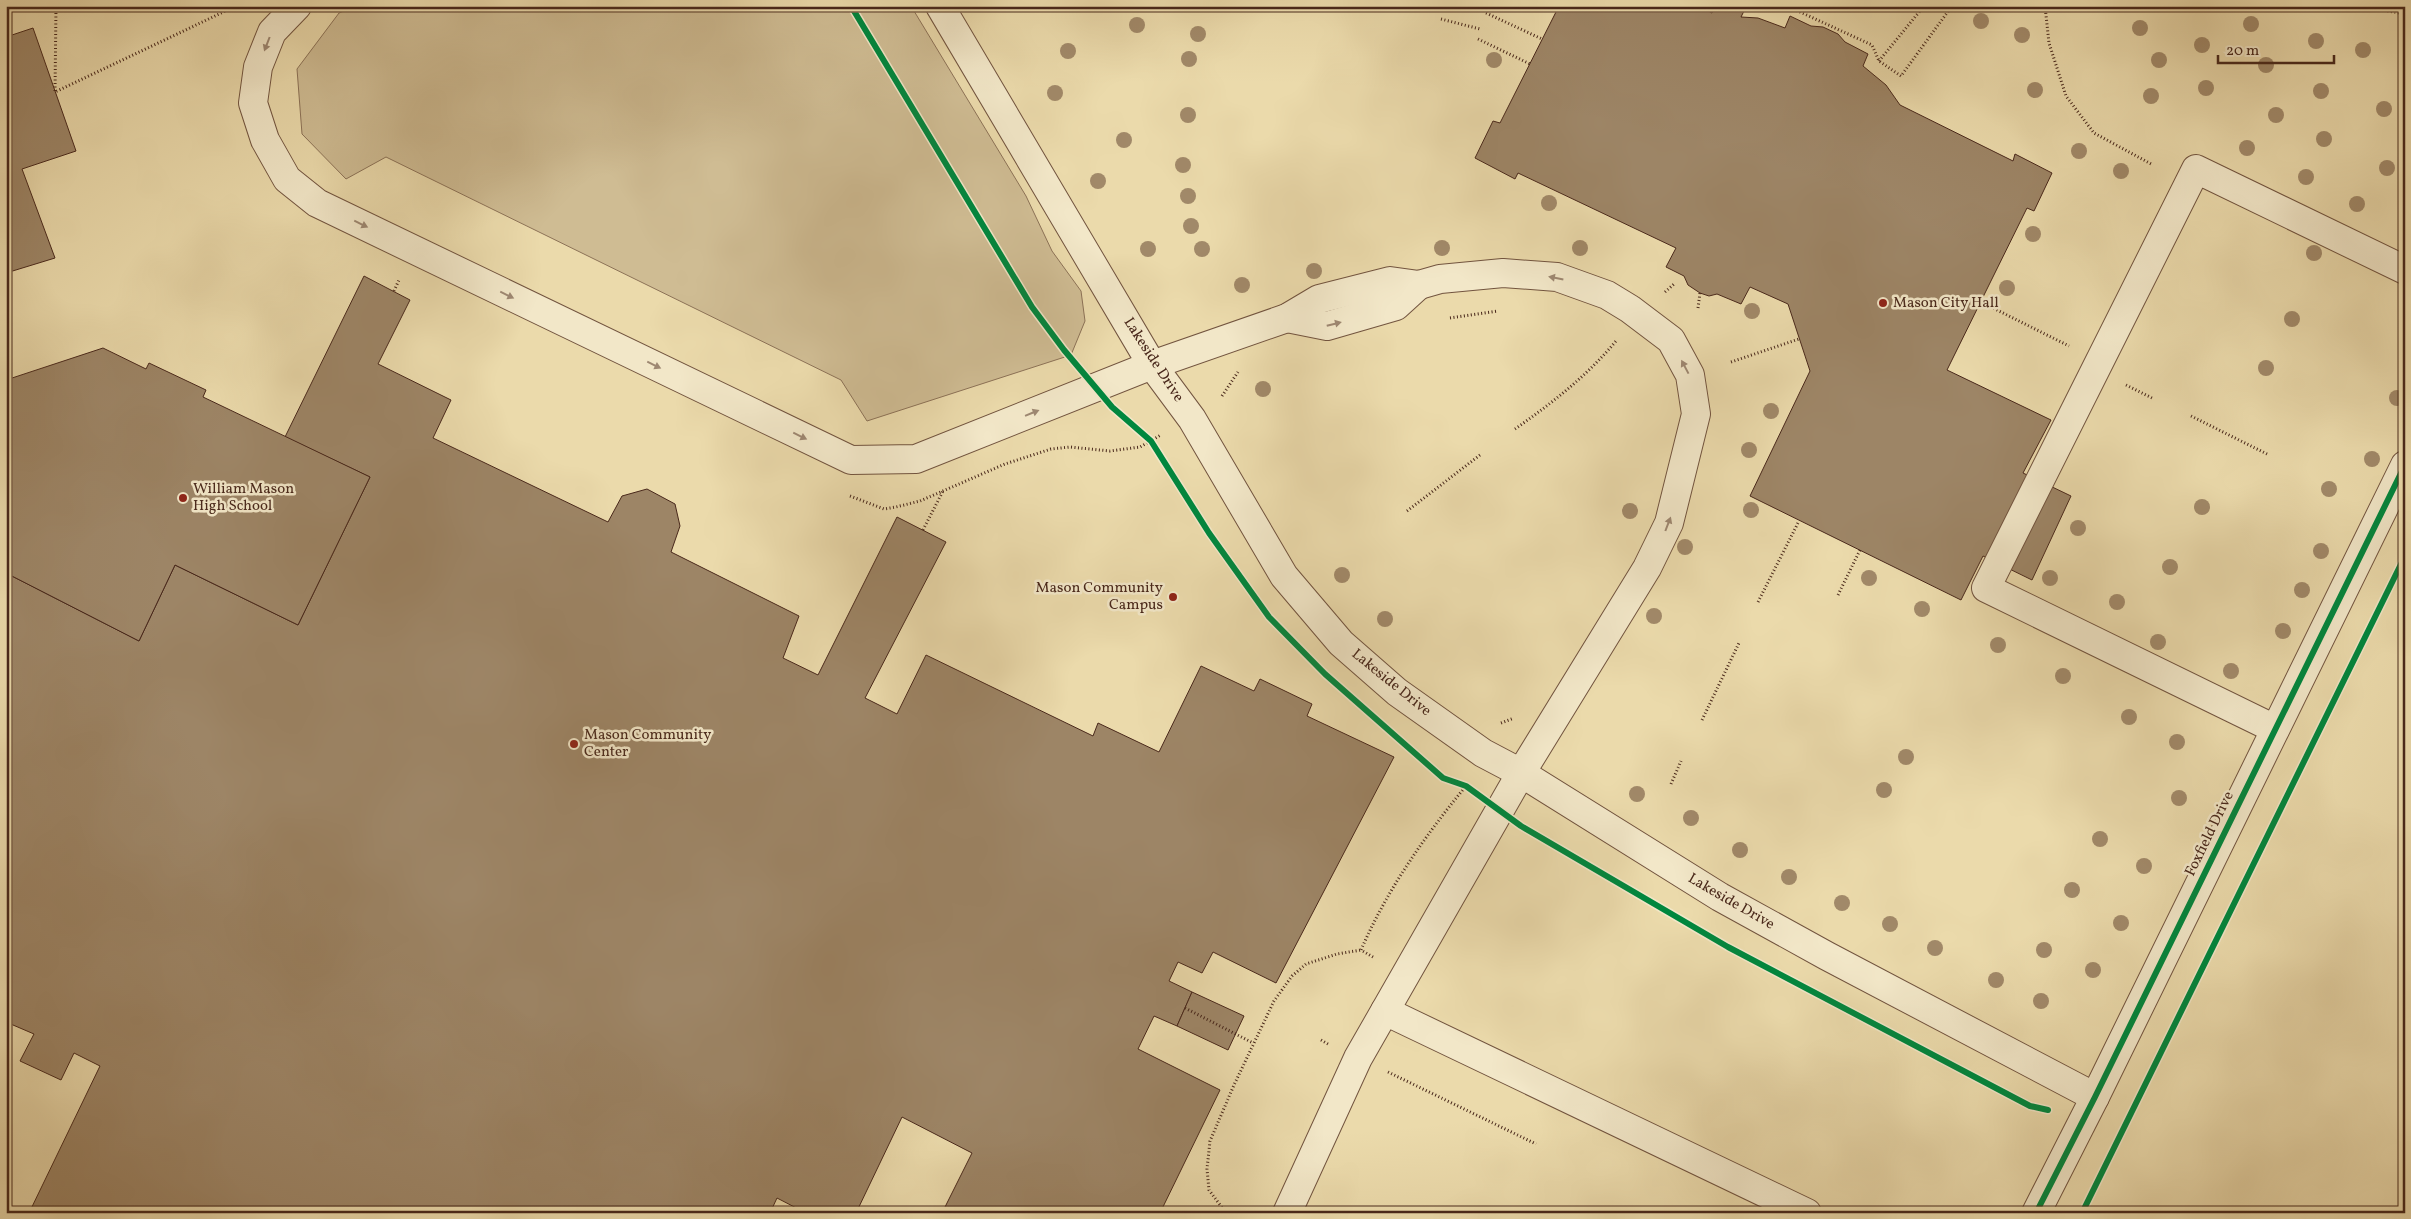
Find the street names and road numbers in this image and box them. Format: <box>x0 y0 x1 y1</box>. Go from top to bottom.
street label: Lakeside Drive <box>1118 314 1188 406</box>
street label: Lakeside Drive <box>1347 644 1435 722</box>
street label: Foxfield Drive <box>2180 788 2240 880</box>
street label: Lakeside Drive <box>1684 869 1778 935</box>

